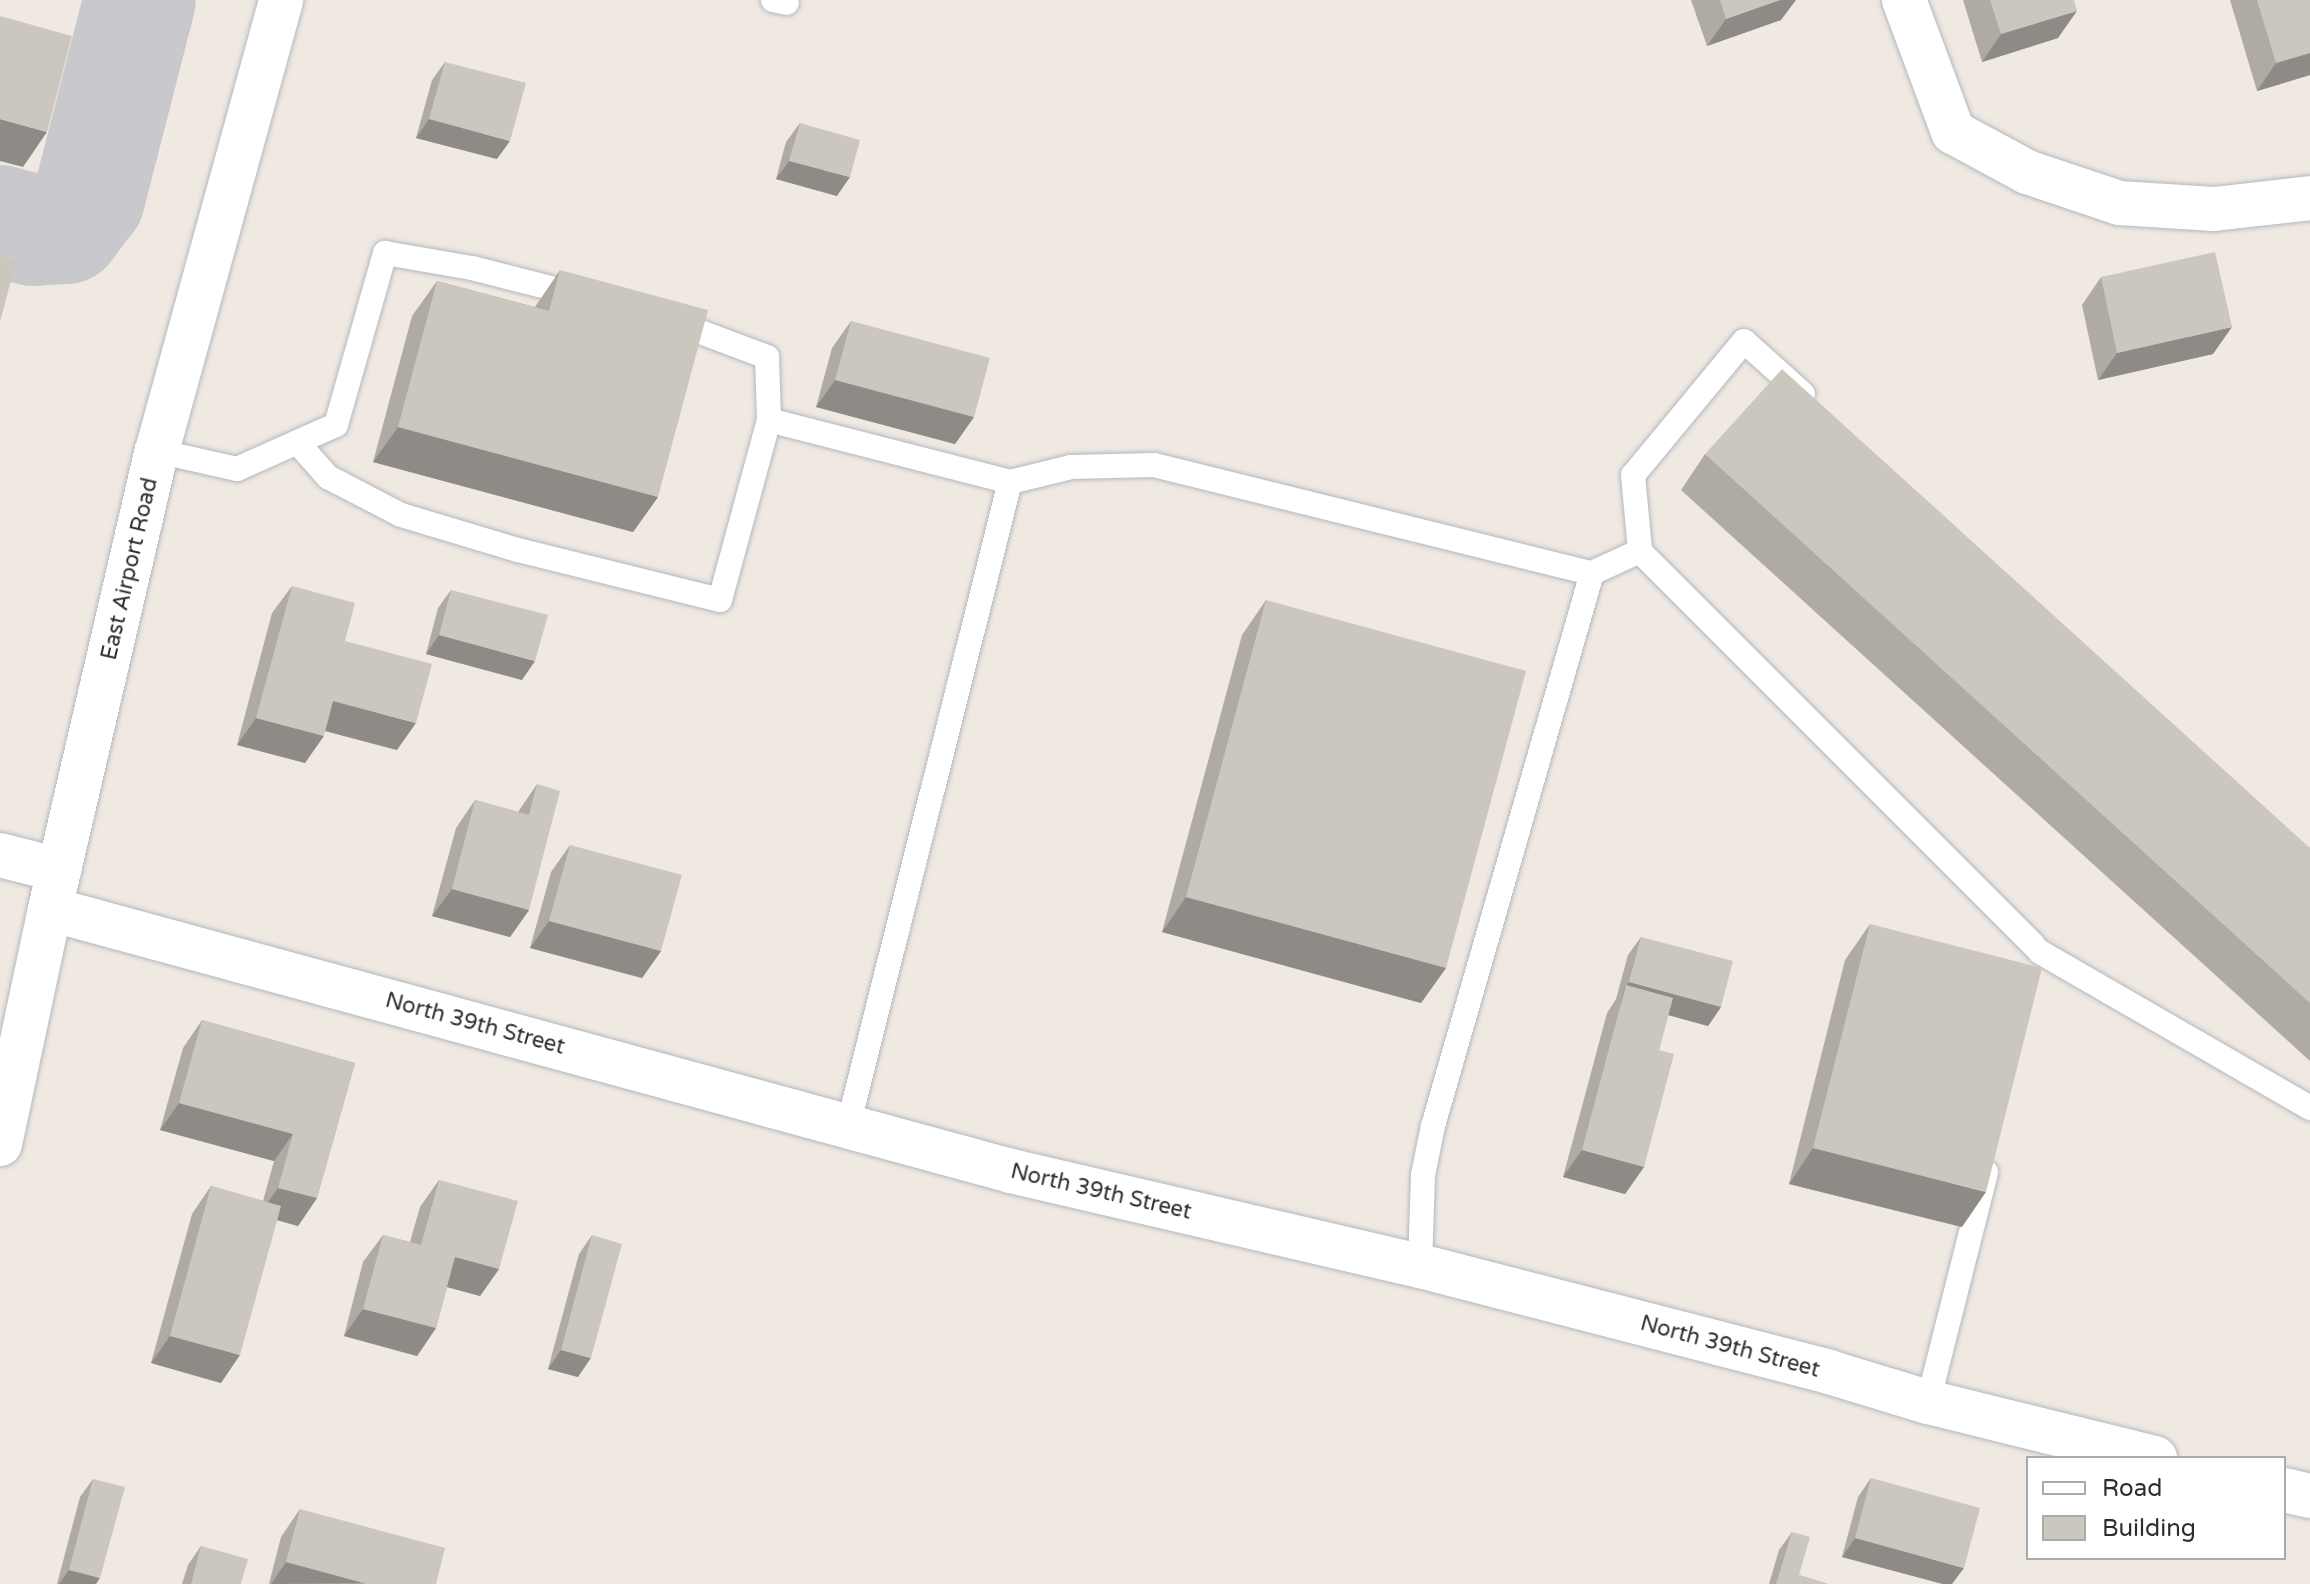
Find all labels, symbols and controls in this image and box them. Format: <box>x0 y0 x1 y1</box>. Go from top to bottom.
street label: East Airport Road <box>96 475 164 663</box>
street label: North 39th Street <box>382 987 568 1061</box>
street label: North 39th Street <box>1008 1158 1194 1226</box>
street label: North 39th Street <box>1637 1310 1823 1384</box>
legend <box>2026 1456 2286 1560</box>
text: Road <box>2102 1474 2162 1503</box>
text: Building <box>2102 1514 2196 1543</box>

